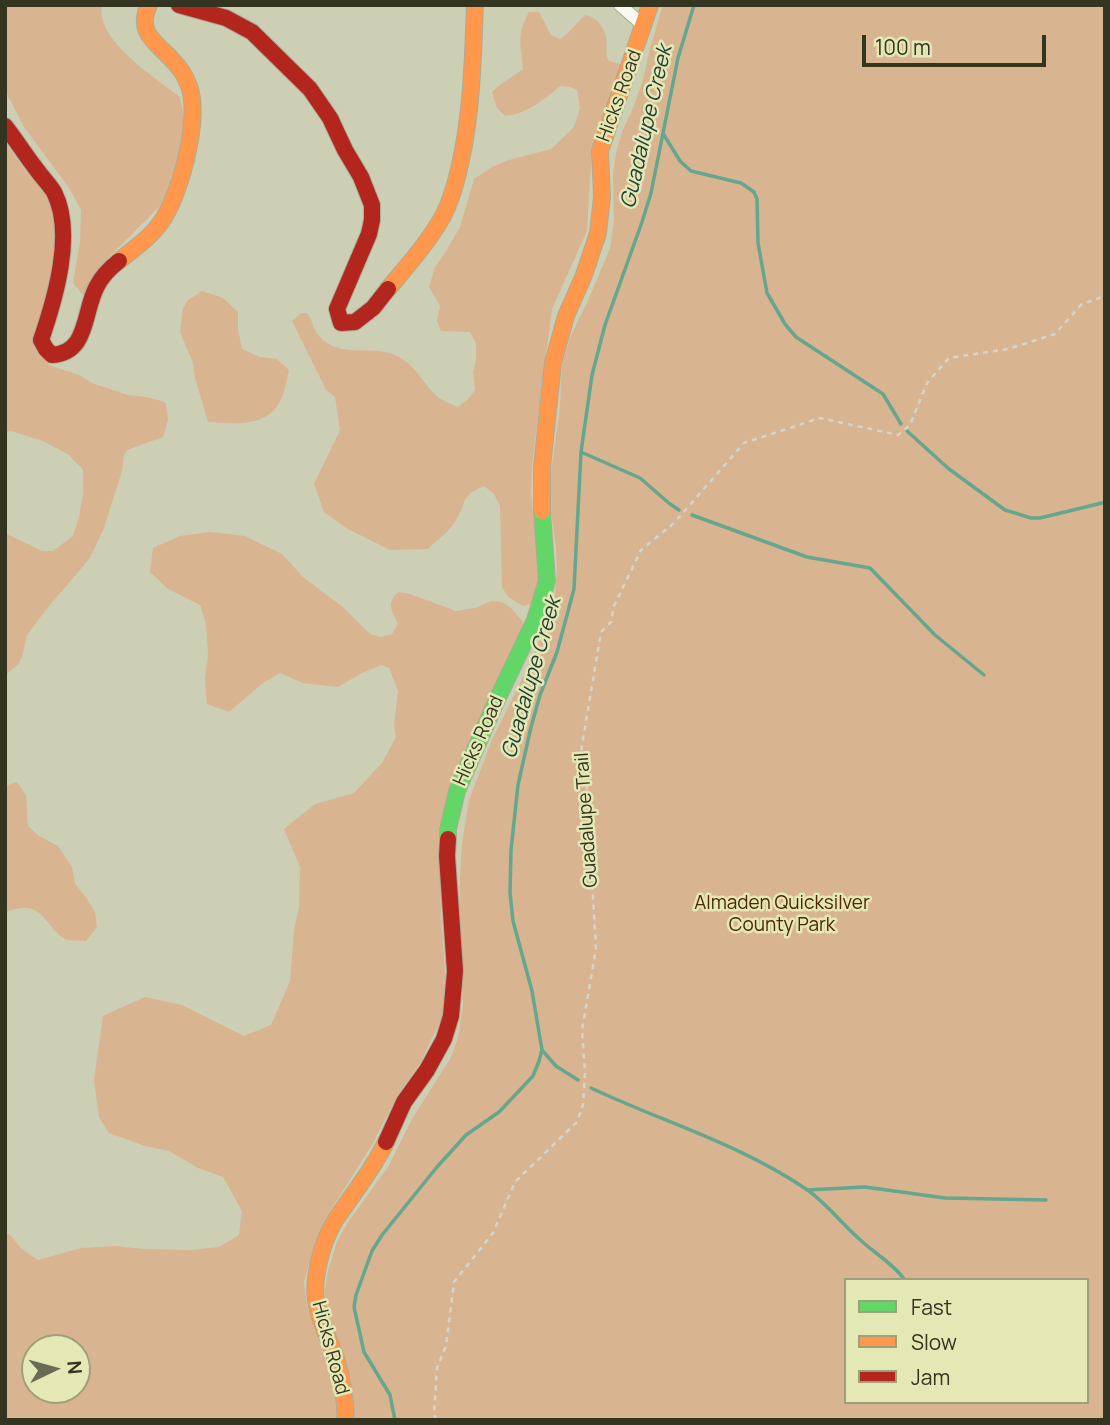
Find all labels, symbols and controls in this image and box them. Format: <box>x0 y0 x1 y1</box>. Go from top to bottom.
scale bar <box>865 21 1049 65</box>
text: 100 m <box>875 33 931 61</box>
water label: Guadalupe Creek <box>616 43 678 211</box>
street label: Hicks Road <box>593 47 647 145</box>
water label: Guadalupe Creek <box>497 594 567 762</box>
street label: Hicks Road <box>449 693 509 789</box>
street label: Guadalupe Trail <box>571 752 603 888</box>
park label: Almaden Quicksilver County Park <box>694 893 870 937</box>
legend <box>844 1278 1089 1404</box>
text: Fast <box>911 1293 952 1321</box>
street label: Hicks Road <box>307 1299 353 1397</box>
text: Slow <box>911 1328 957 1356</box>
north arrow <box>21 1334 91 1404</box>
text: N <box>61 1359 88 1375</box>
text: Jam <box>911 1363 950 1391</box>

